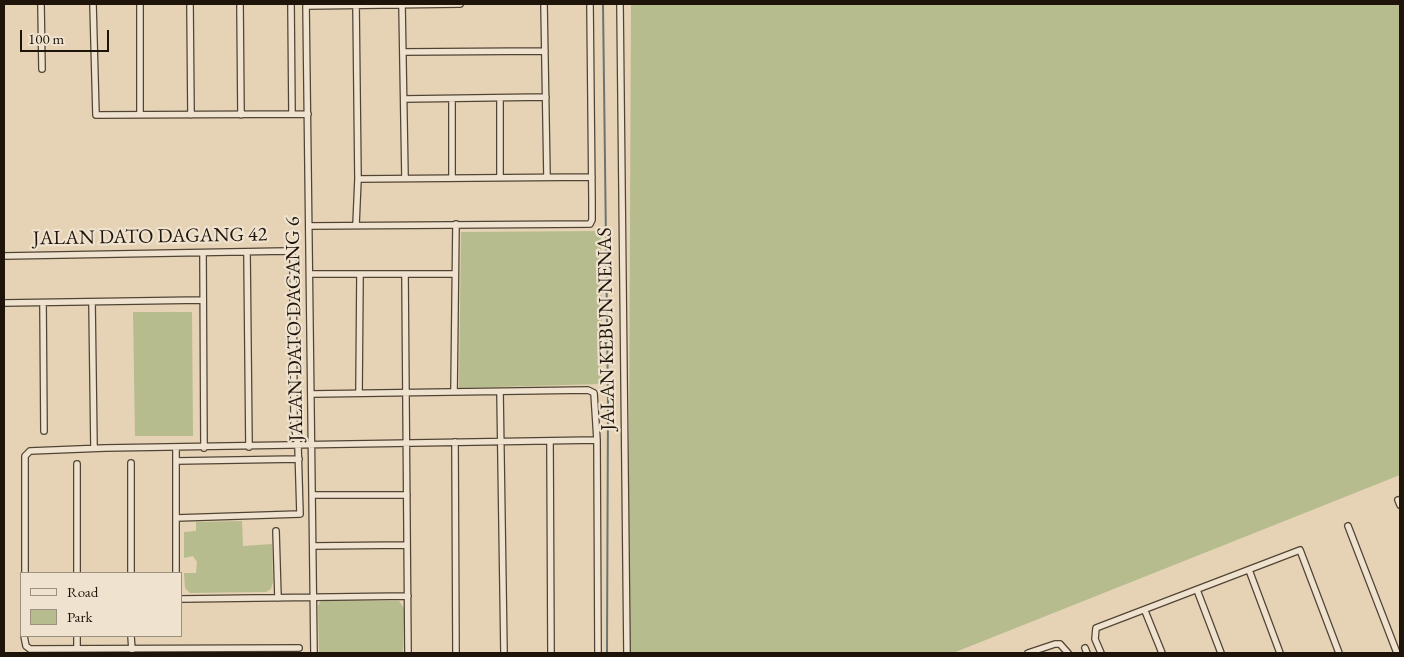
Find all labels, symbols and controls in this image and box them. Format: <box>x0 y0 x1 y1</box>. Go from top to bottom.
scale bar <box>22 20 111 52</box>
text: 100 m <box>28 29 64 48</box>
street label: JALAN DATO DAGANG 6 <box>281 216 309 442</box>
street label: JALAN DATO DAGANG 42 <box>33 223 267 251</box>
street label: JALAN KEBUN NENAS <box>593 227 621 431</box>
legend <box>20 572 182 637</box>
text: Road <box>67 582 98 601</box>
text: Park <box>67 607 93 626</box>

